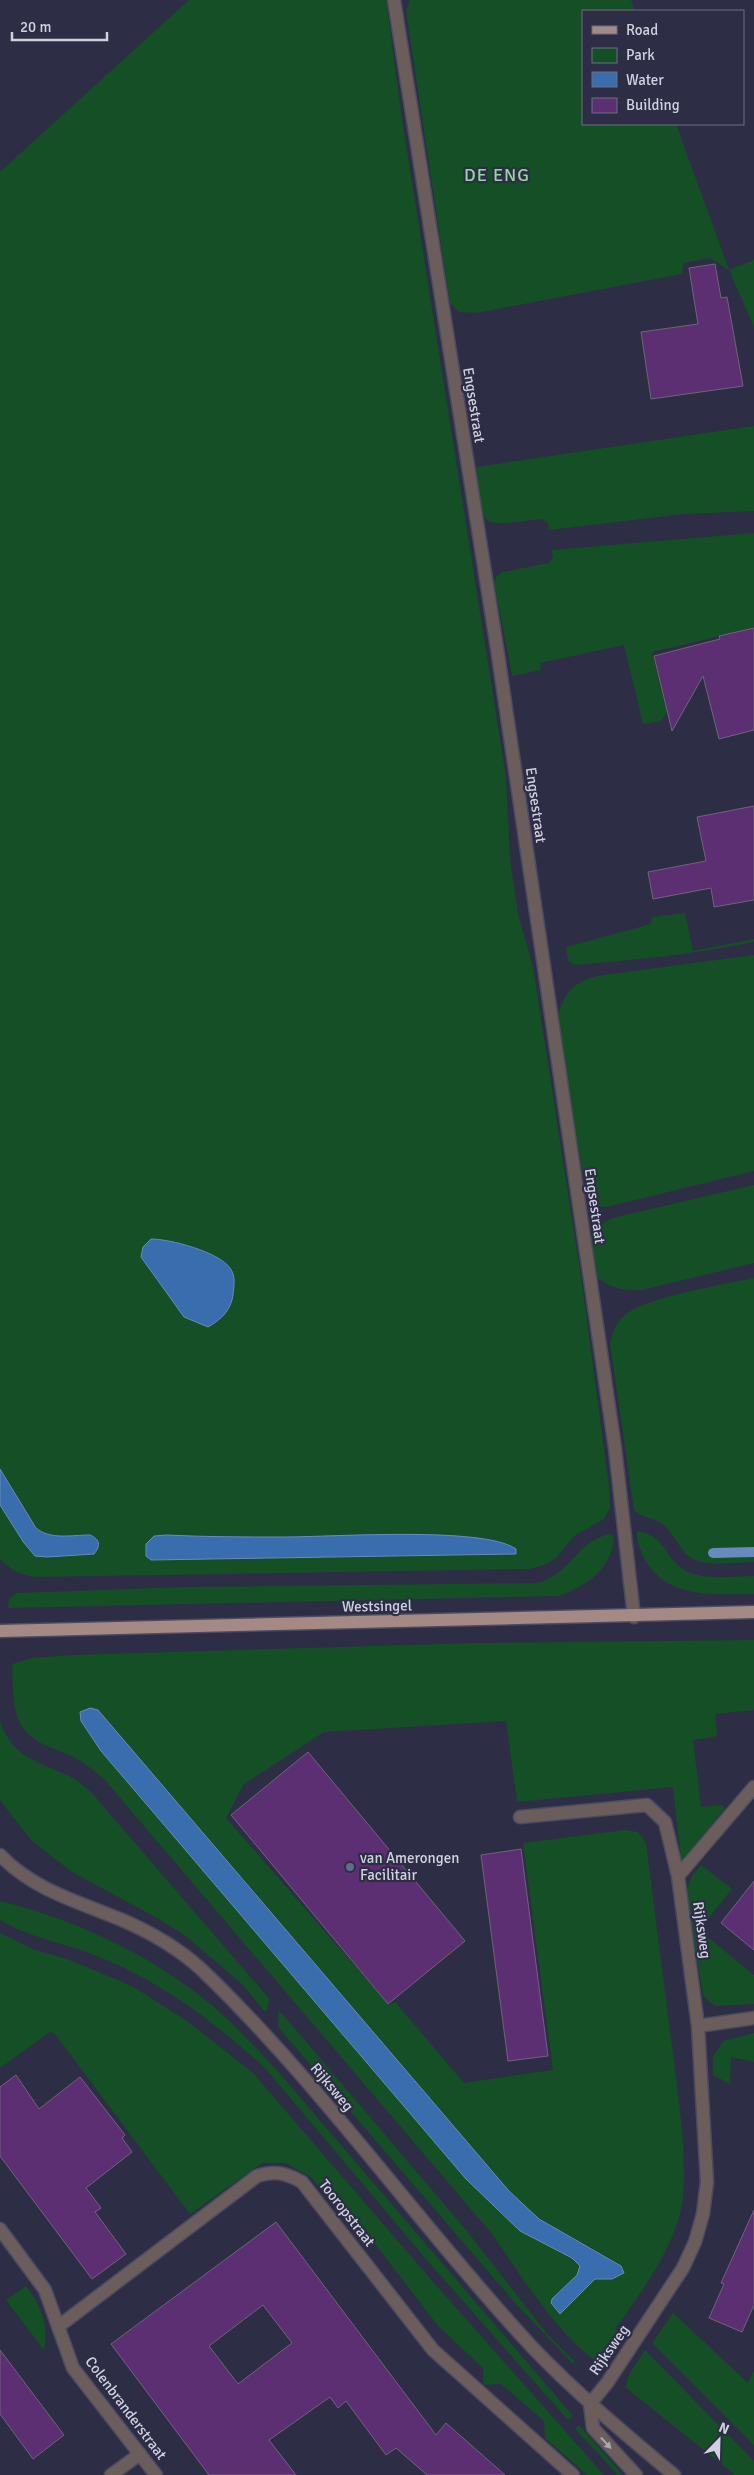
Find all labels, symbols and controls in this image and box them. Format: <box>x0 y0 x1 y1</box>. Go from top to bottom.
scale bar <box>12 10 108 42</box>
legend <box>582 10 744 125</box>
text: 20 m <box>20 18 51 36</box>
text: Road <box>626 21 658 39</box>
text: Park <box>626 46 655 64</box>
text: Water <box>626 71 664 89</box>
text: Building <box>626 96 680 114</box>
district label: DE ENG <box>464 164 530 186</box>
street label: Engsestraat <box>459 366 489 444</box>
street label: Engsestraat <box>522 766 550 844</box>
street label: Engsestraat <box>581 1167 609 1245</box>
street label: Westsingel <box>342 1596 412 1616</box>
place label: van Amerongen Facilitair <box>360 1849 459 1884</box>
marker: van Amerongen Facilitair <box>344 1861 356 1873</box>
street label: Rijksweg <box>689 1900 715 1960</box>
street label: Rijksweg <box>307 2059 357 2115</box>
street label: Tooropstraat <box>315 2176 379 2250</box>
street label: Rijksweg <box>585 2321 633 2379</box>
street label: Colenbranderstraat <box>81 2353 171 2463</box>
north arrow <box>694 2415 744 2465</box>
text: N <box>716 2419 732 2438</box>
one-way arrow <box>600 2436 612 2448</box>

